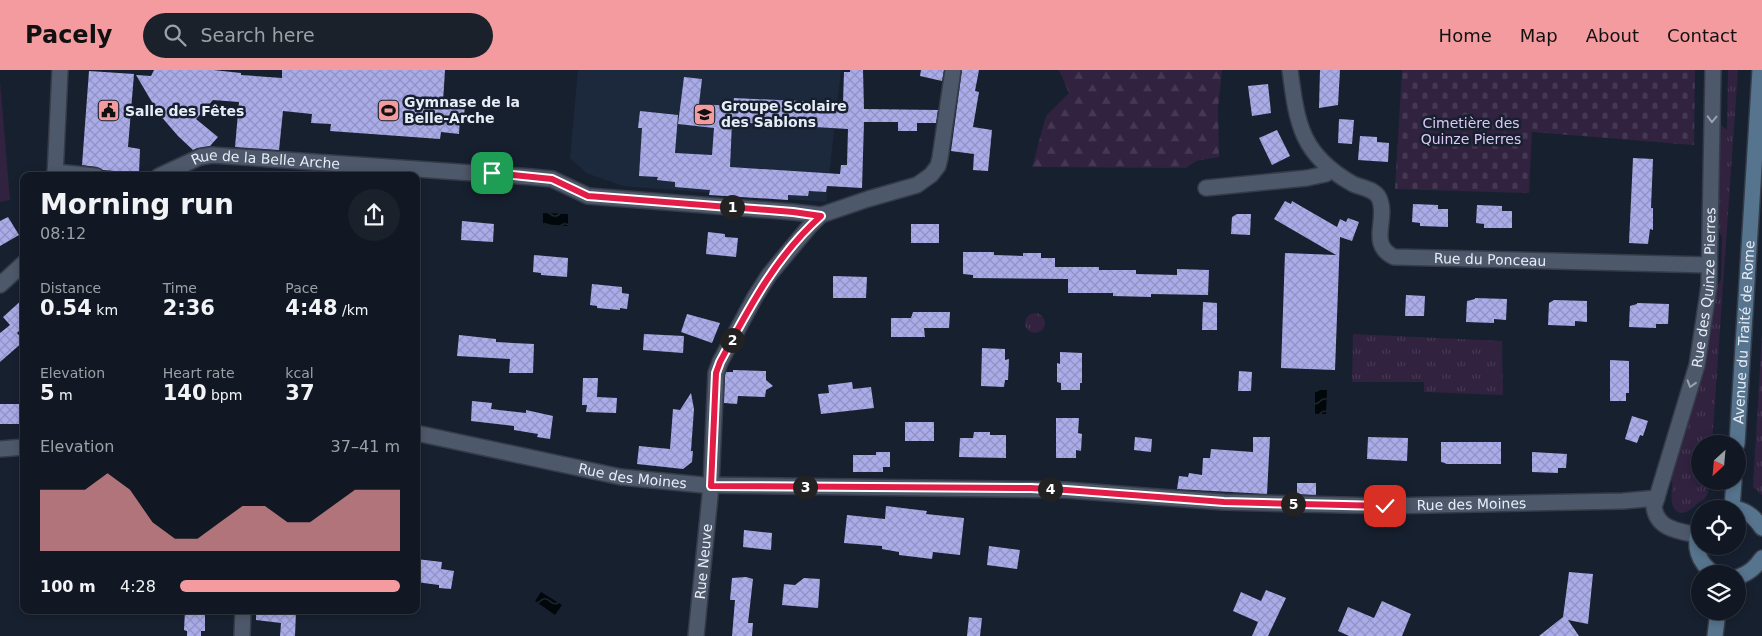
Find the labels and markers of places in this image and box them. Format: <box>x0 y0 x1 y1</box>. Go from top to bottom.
place label: Gymnase de la Belle-Arche <box>404 94 520 126</box>
sports icon: Gymnase de la Belle-Arche <box>376 98 400 122</box>
place label: Groupe Scolaire des Sablons <box>721 98 847 130</box>
public building icon: Salle des Fêtes <box>97 99 121 123</box>
school or university icon: Groupe Scolaire des Sablons <box>693 102 717 126</box>
place label: Salle des Fêtes <box>125 103 244 119</box>
pin <box>471 152 513 194</box>
pin: 1 <box>720 194 744 220</box>
pin: 2 <box>720 328 744 352</box>
pin: 3 <box>792 474 818 500</box>
pin: 4 <box>1038 476 1062 502</box>
pin <box>1364 485 1406 527</box>
pin: 5 <box>1280 492 1306 516</box>

